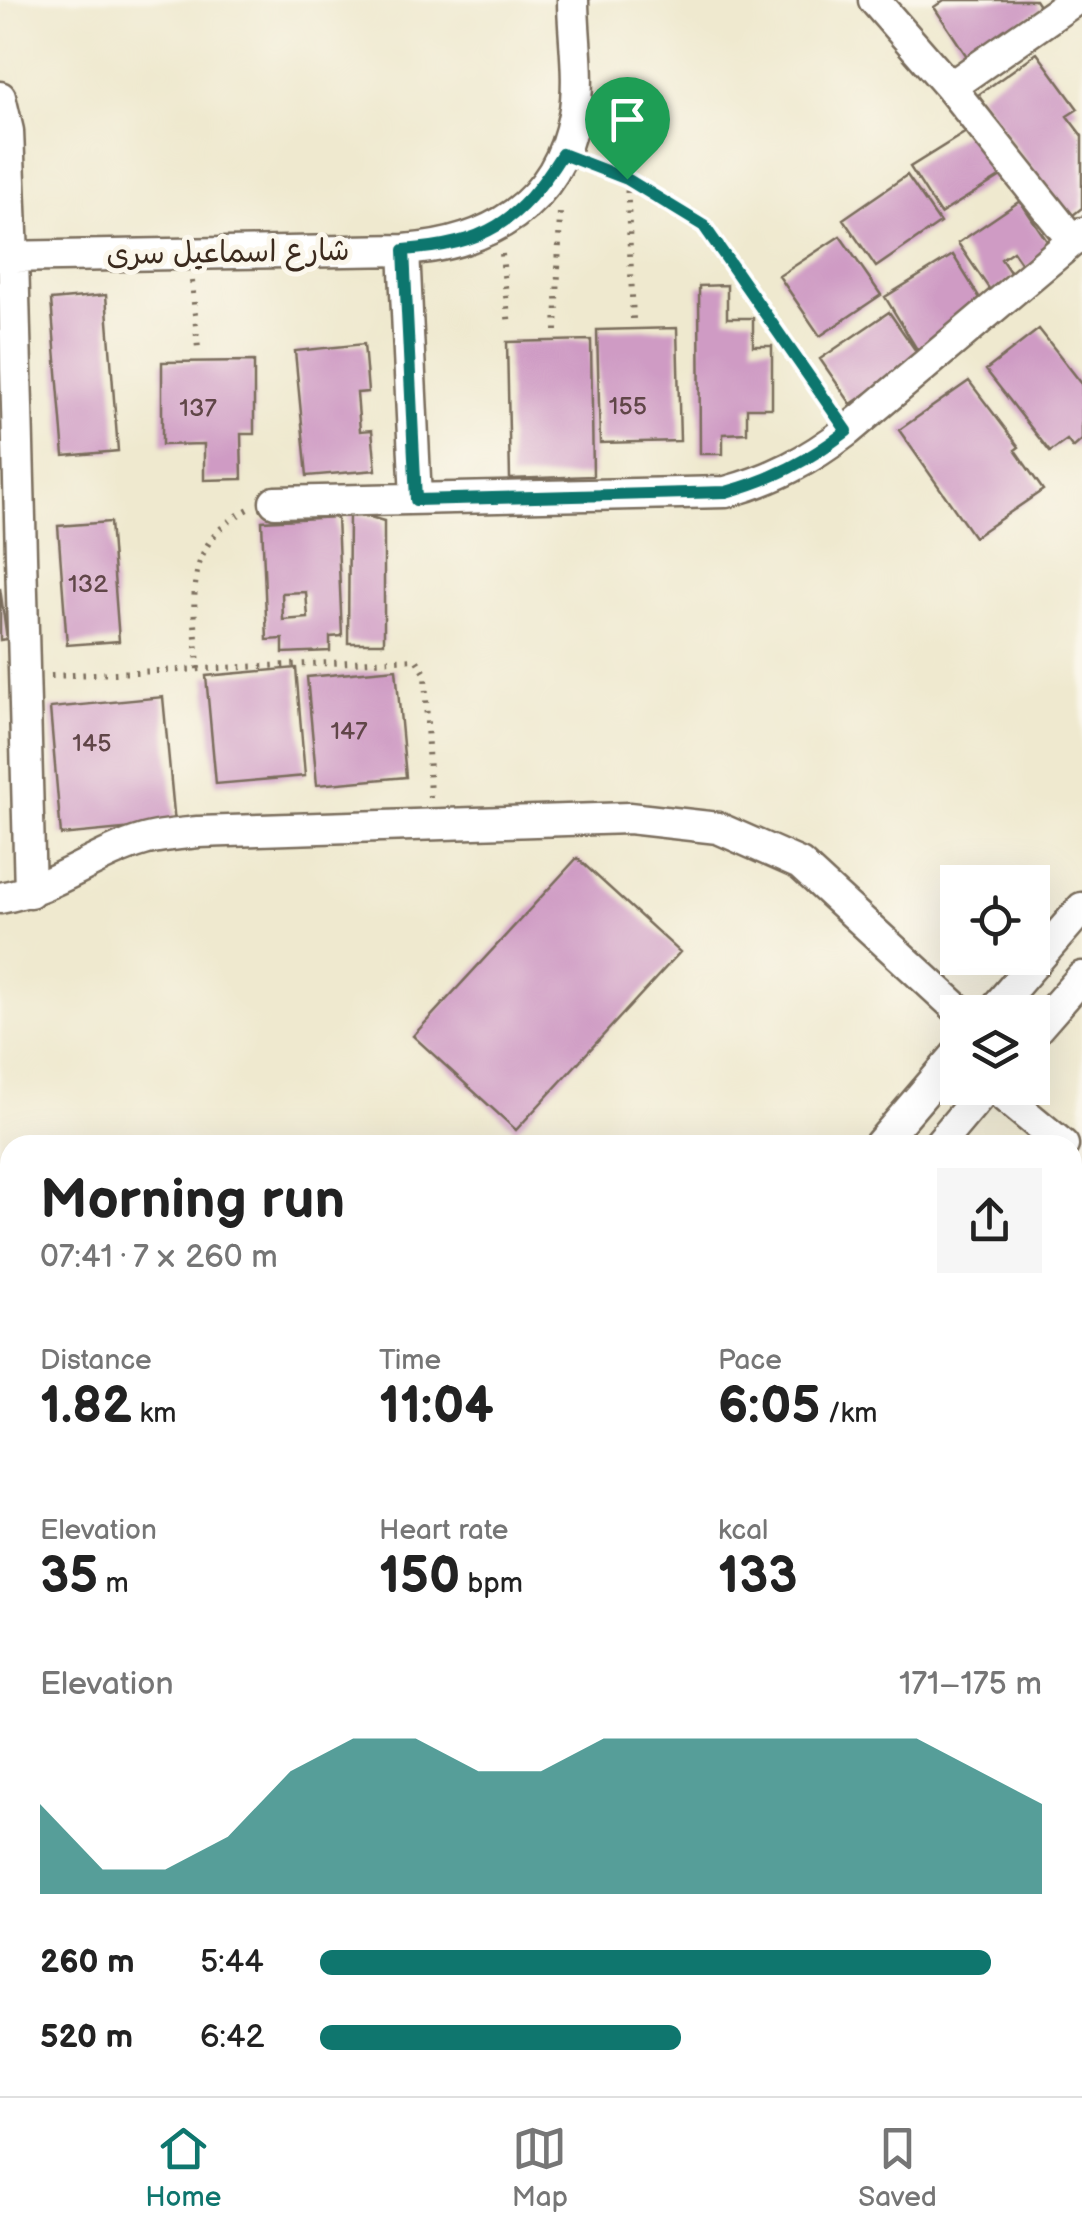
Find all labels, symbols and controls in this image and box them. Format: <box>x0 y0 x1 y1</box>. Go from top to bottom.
pin <box>585 77 670 180</box>
icon: arrive <box>600 92 655 147</box>
street label: شارع اسماعيل سرى <box>106 233 350 275</box>
house number: 155 <box>609 391 647 422</box>
house number: 137 <box>179 393 217 424</box>
house number: 132 <box>68 569 108 600</box>
house number: 147 <box>330 716 368 747</box>
house number: 145 <box>72 728 112 759</box>
map controls <box>940 865 1050 1105</box>
button: locate <box>940 865 1050 975</box>
button: layers <box>940 995 1050 1105</box>
text: Morning run <box>40 1167 345 1234</box>
button: share <box>937 1168 1042 1273</box>
text: 07:41 · 7 × 260 m <box>40 1238 278 1277</box>
text: Distance <box>40 1344 152 1377</box>
text: Time <box>379 1344 441 1377</box>
text: Pace <box>718 1344 782 1377</box>
text: 1.82 <box>40 1377 132 1437</box>
text: 11:04 <box>379 1377 494 1437</box>
text: 6:05 <box>718 1377 820 1437</box>
text: km <box>132 1397 177 1430</box>
text: /km <box>820 1397 877 1430</box>
text: Elevation <box>40 1514 157 1547</box>
text: Heart rate <box>379 1514 508 1547</box>
text: kcal <box>718 1514 768 1547</box>
text: 35 <box>40 1547 98 1607</box>
text: 150 <box>379 1547 460 1607</box>
text: 133 <box>718 1547 797 1607</box>
text: m <box>98 1567 129 1600</box>
text: bpm <box>460 1567 523 1600</box>
text: Elevation <box>40 1665 173 1704</box>
text: 171–175 m <box>899 1665 1042 1704</box>
text: 260 m <box>40 1943 134 1982</box>
text: 5:44 <box>200 1943 264 1982</box>
text: 520 m <box>40 2018 133 2057</box>
text: 6:42 <box>200 2018 264 2057</box>
tab: Home <box>145 2121 221 2214</box>
tab: Map <box>512 2121 568 2214</box>
tab: Saved <box>858 2121 937 2214</box>

